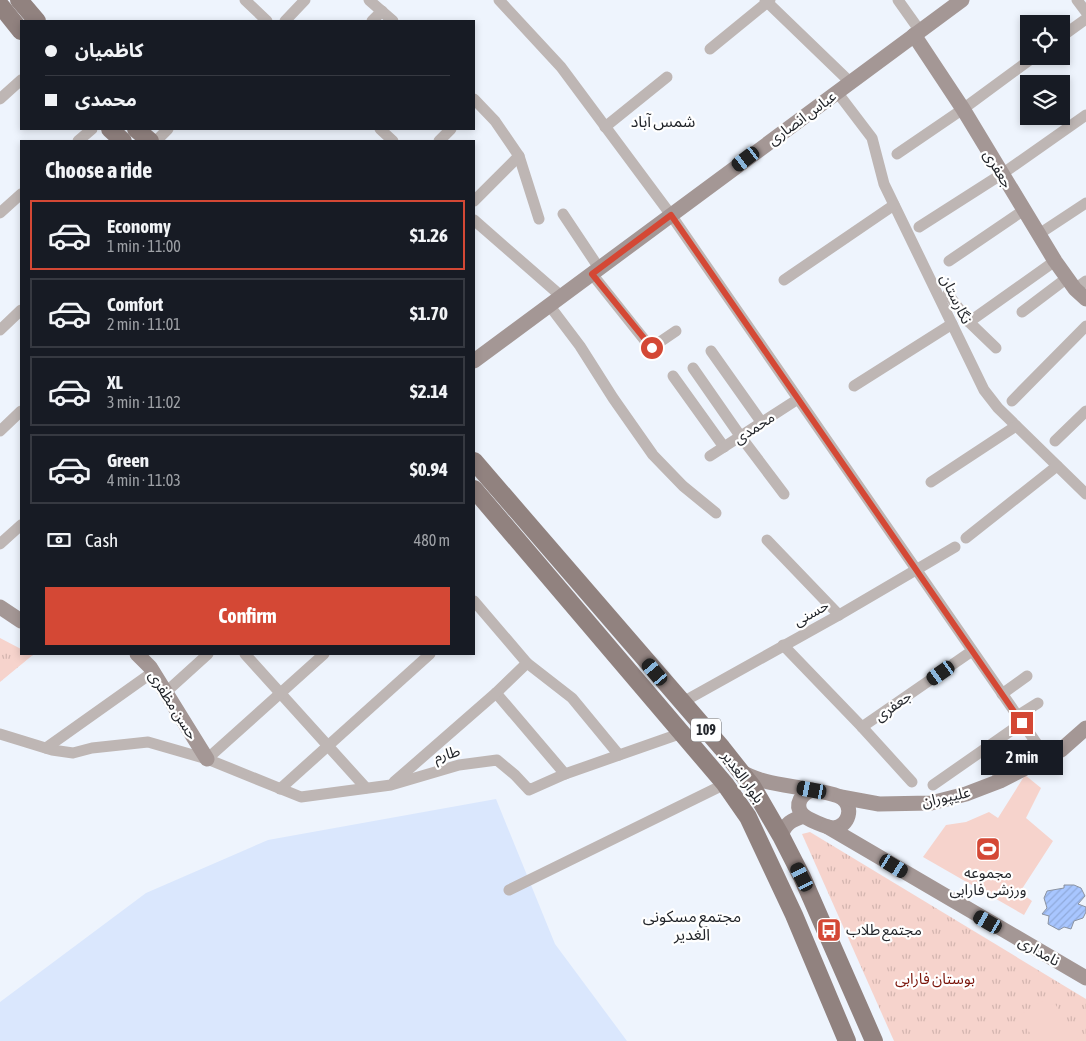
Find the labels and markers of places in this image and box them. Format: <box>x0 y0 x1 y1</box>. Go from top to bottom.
sports icon: مجموعه ورزشی فارابی <box>975 836 1001 862</box>
place label: مجموعه ورزشی فارابی <box>950 864 1026 899</box>
bus stop icon: مجتمع طلاب <box>816 917 842 943</box>
place label: مجتمع طلاب <box>846 921 922 942</box>

